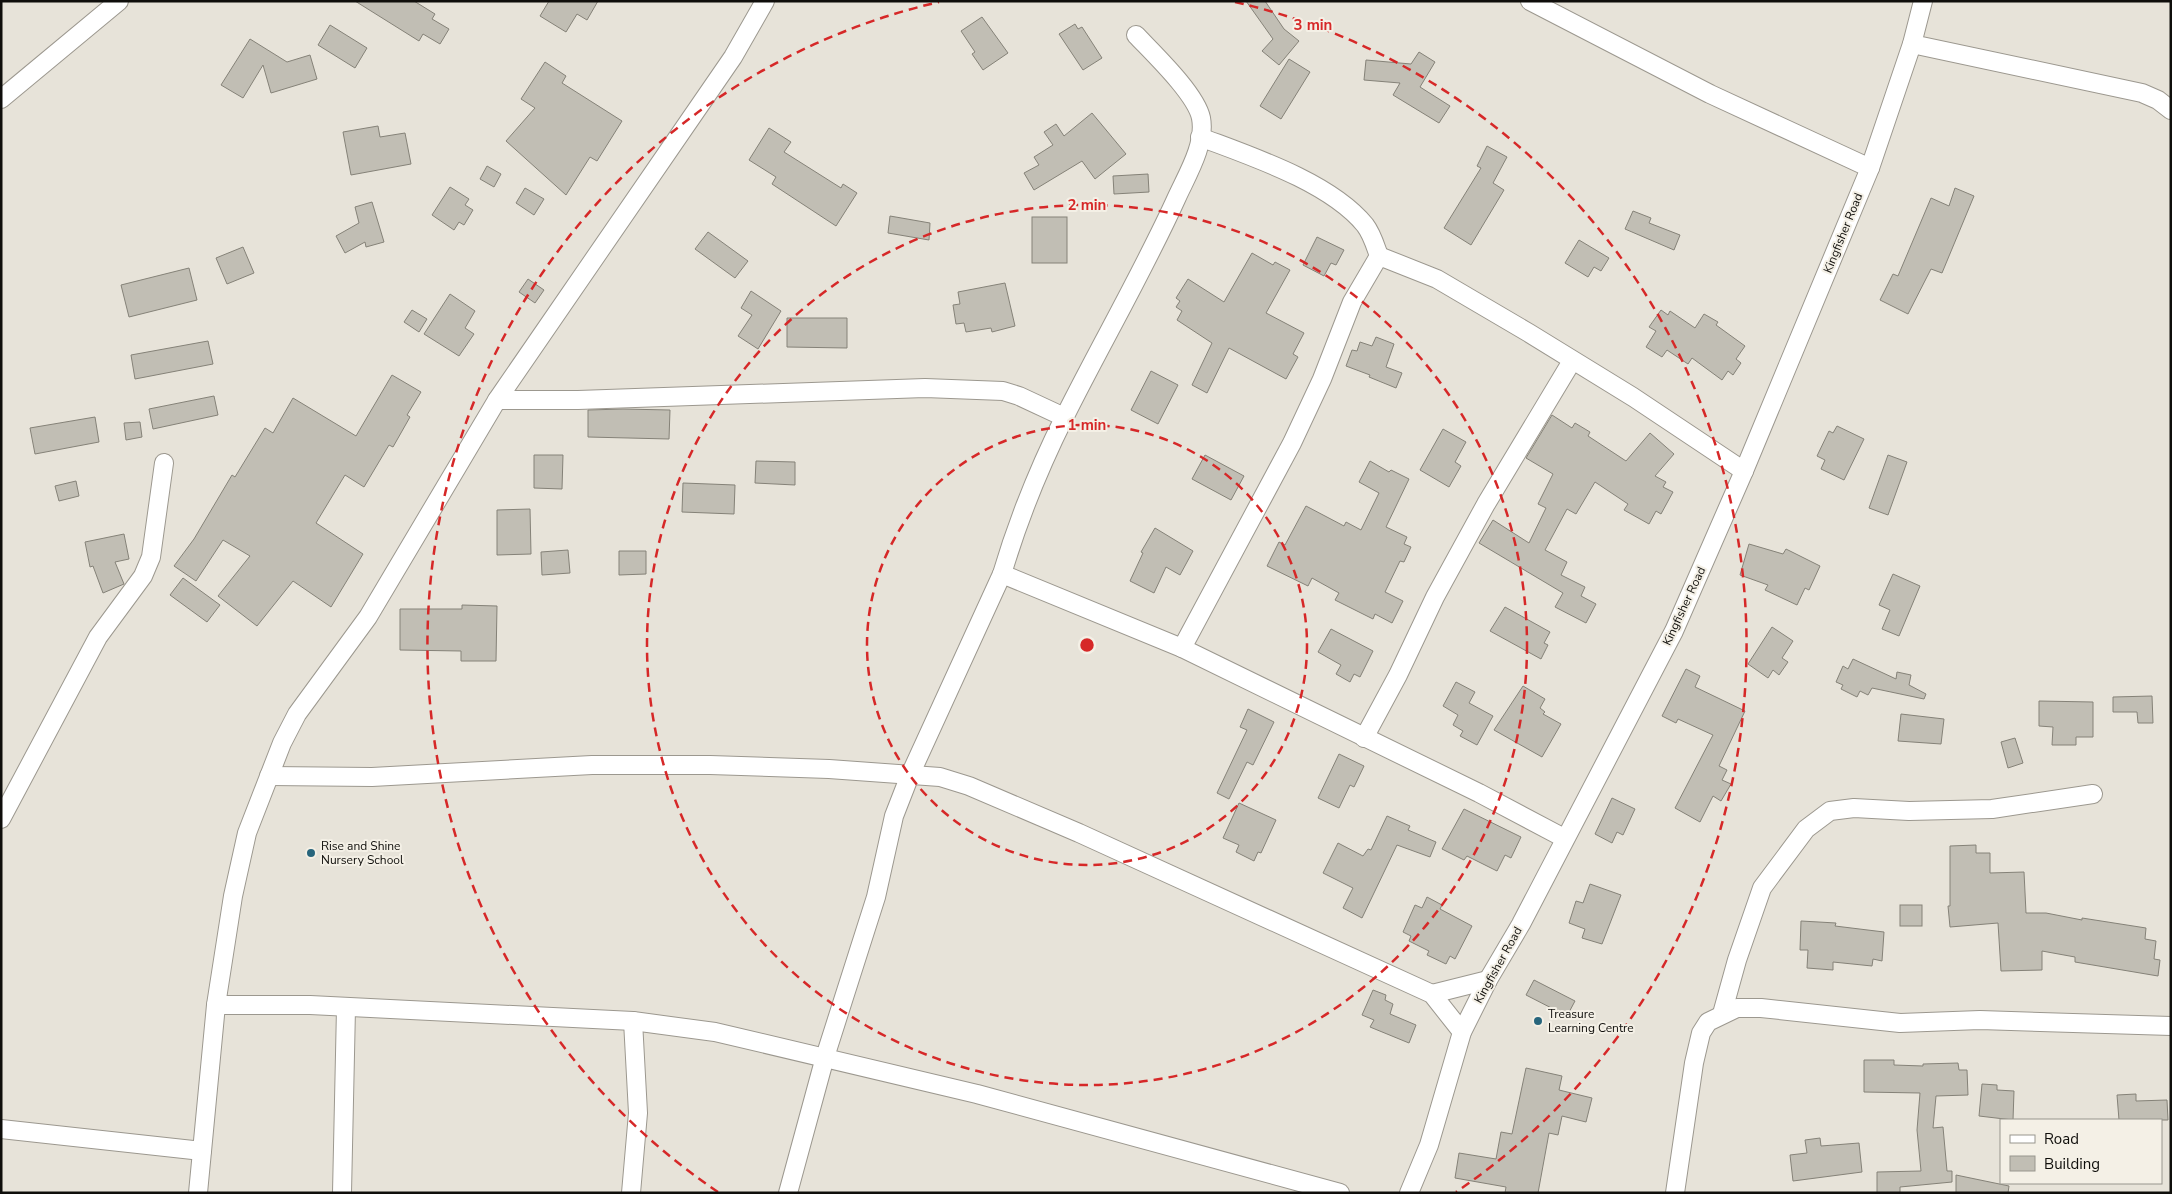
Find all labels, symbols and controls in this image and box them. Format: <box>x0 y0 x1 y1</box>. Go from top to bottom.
text: 3 min <box>1294 15 1332 35</box>
street label: Kingfisher Road <box>1820 191 1866 275</box>
text: 2 min <box>1068 195 1106 215</box>
text: 1 min <box>1068 415 1106 435</box>
street label: Kingfisher Road <box>1659 564 1709 648</box>
centre of rings <box>1078 636 1096 654</box>
place label: Rise and Shine Nursery School <box>321 838 404 868</box>
marker: Rise and Shine Nursery School <box>305 847 317 859</box>
street label: Kingfisher Road <box>1470 924 1526 1006</box>
place label: Treasure Learning Centre <box>1548 1006 1634 1036</box>
marker: Treasure Learning Centre <box>1532 1015 1544 1027</box>
legend <box>2000 1119 2162 1184</box>
text: Road <box>2044 1129 2079 1149</box>
text: Building <box>2044 1154 2100 1174</box>

